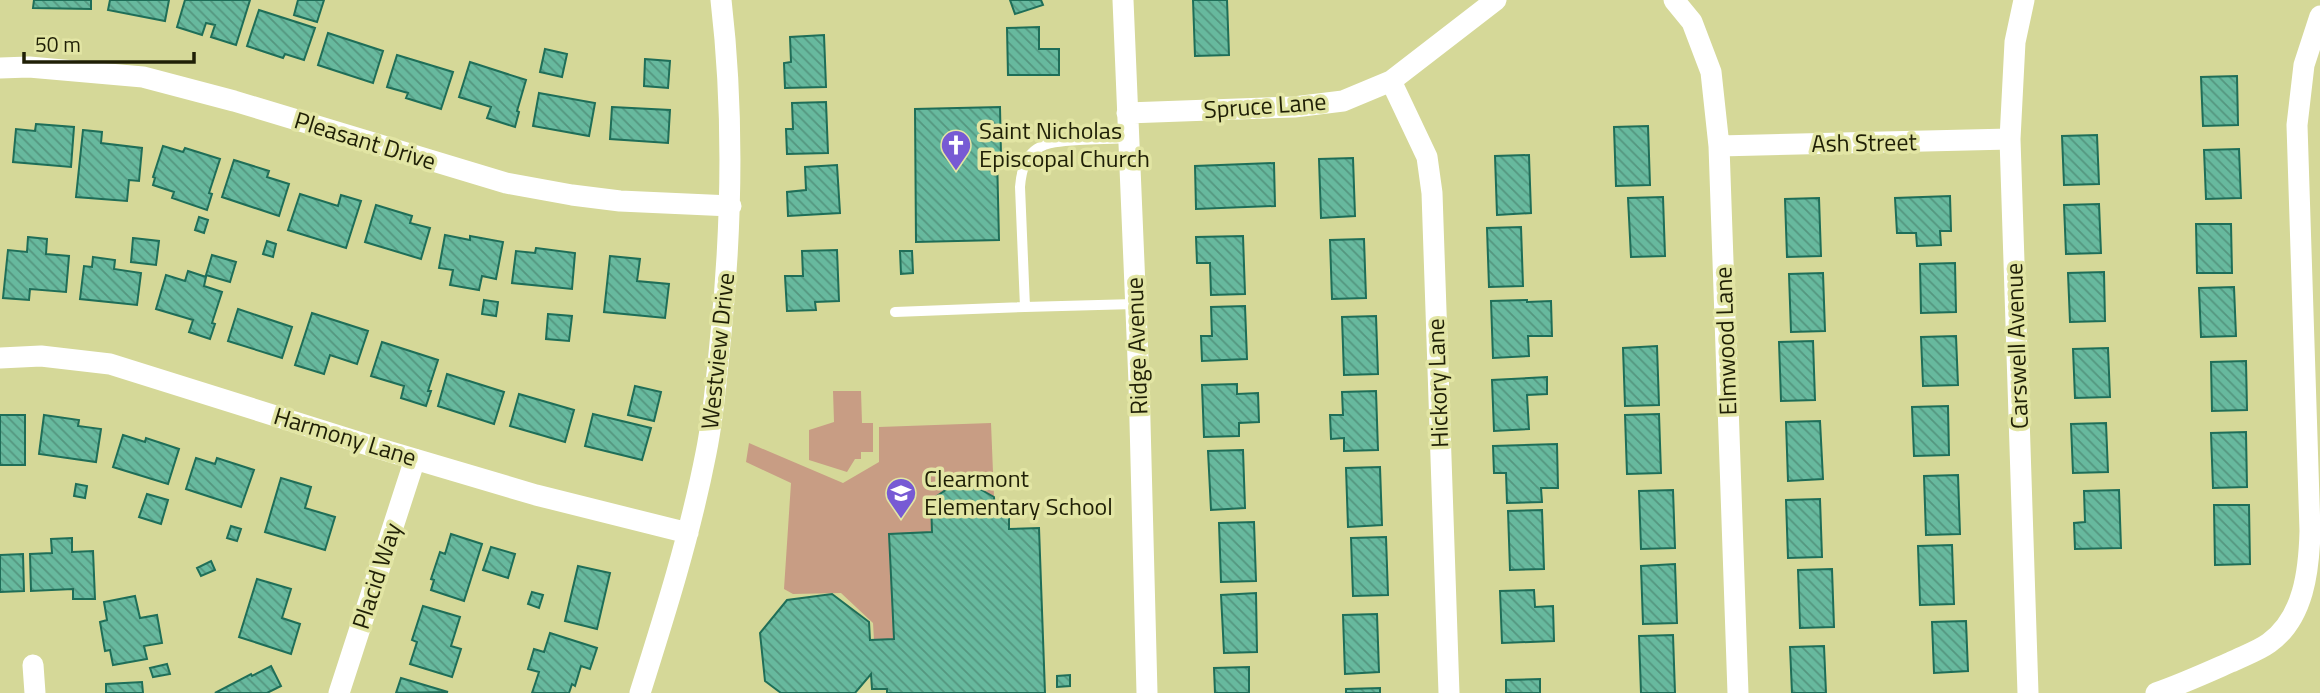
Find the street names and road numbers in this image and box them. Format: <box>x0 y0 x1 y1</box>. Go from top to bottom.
street label: Spruce Lane <box>1202 83 1328 127</box>
street label: Pleasant Drive <box>290 101 440 179</box>
street label: Ash Street <box>1811 123 1918 161</box>
street label: Carswell Avenue <box>1995 262 2037 430</box>
street label: Elmwood Lane <box>1704 266 1746 416</box>
street label: Westview Drive <box>691 271 743 431</box>
street label: Ridge Avenue <box>1116 277 1156 415</box>
street label: Hickory Lane <box>1417 318 1457 448</box>
street label: Harmony Lane <box>270 397 421 475</box>
street label: Placid Way <box>342 517 410 634</box>

